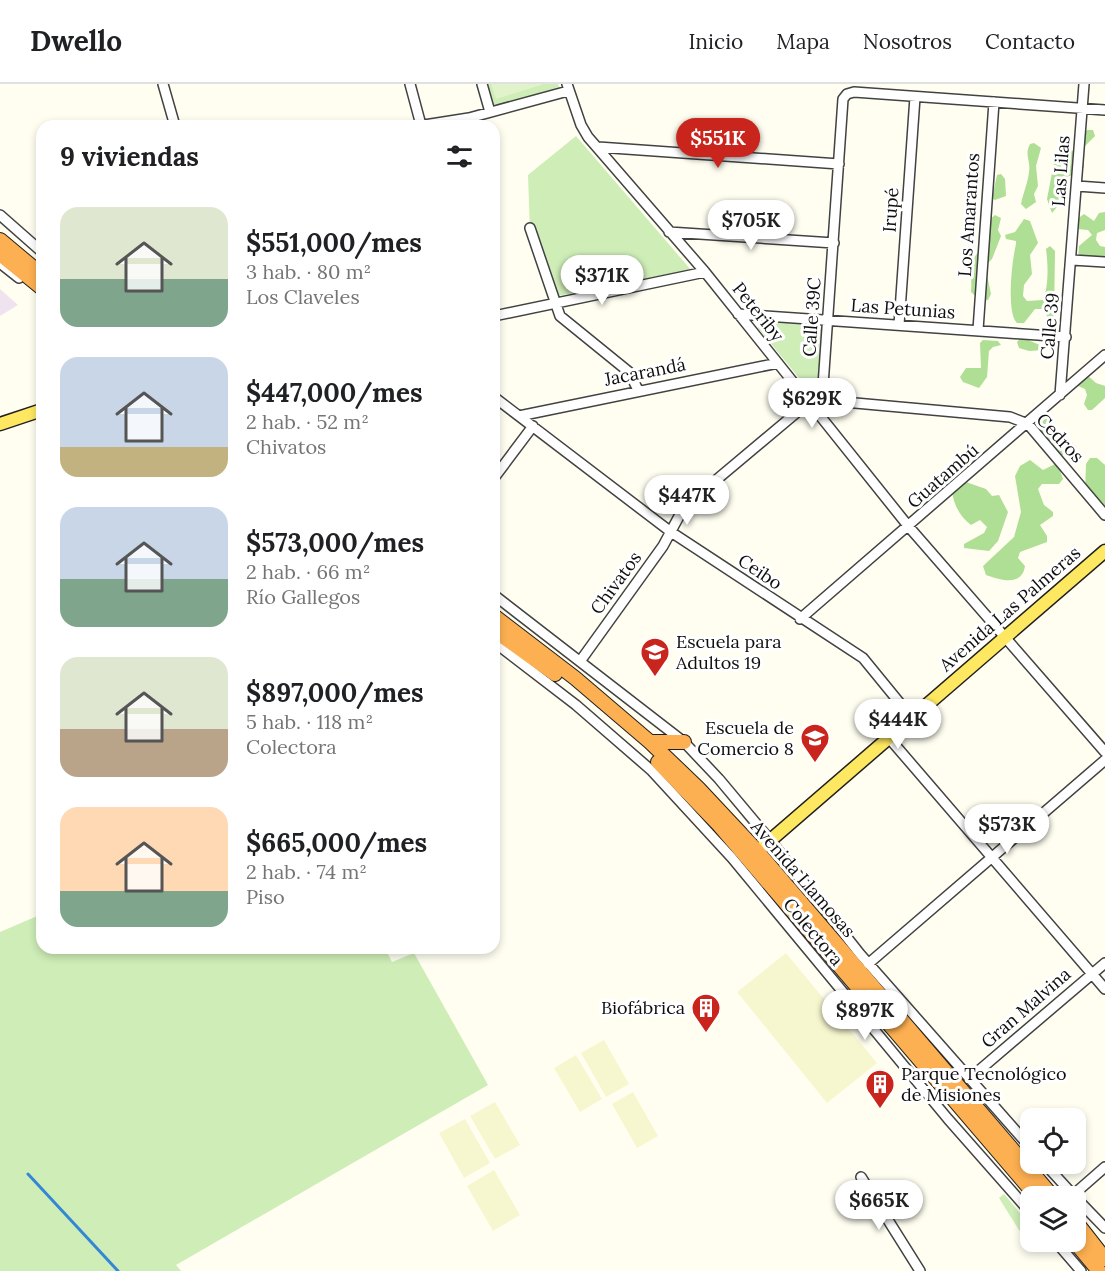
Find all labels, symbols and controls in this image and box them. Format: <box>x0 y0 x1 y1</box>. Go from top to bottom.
text: Dwello <box>30 23 122 59</box>
text: Inicio <box>688 28 743 55</box>
text: Mapa <box>776 28 830 55</box>
text: Nosotros <box>863 28 952 55</box>
text: Contacto <box>985 28 1075 55</box>
pin: $551K <box>676 118 760 169</box>
text: $551K <box>690 125 746 150</box>
street label: Las Lilas <box>1047 135 1074 207</box>
text: 9 viviendas <box>60 140 199 173</box>
icon: filters <box>443 140 476 173</box>
street label: Los Amarantos <box>953 152 984 278</box>
street label: Irupé <box>877 187 904 233</box>
pin: $705K <box>709 200 793 251</box>
text: $705K <box>722 207 780 232</box>
text: $551,000/mes <box>246 226 422 259</box>
icon: home <box>108 231 180 303</box>
pin: $371K <box>560 255 644 306</box>
text: 3 hab. · 80 m² <box>246 259 371 284</box>
text: $371K <box>575 262 629 287</box>
street label: Calle 39C <box>797 276 826 357</box>
street label: Peteriby <box>727 277 790 346</box>
text: Los Claveles <box>246 284 360 309</box>
street label: Calle 39 <box>1035 292 1064 360</box>
street label: Las Petunias <box>850 293 956 324</box>
street label: Jacarandá <box>601 352 688 391</box>
text: $447,000/mes <box>246 376 423 409</box>
pin: $629K <box>770 378 854 429</box>
icon: home <box>108 381 180 453</box>
text: $629K <box>782 385 842 410</box>
street label: Cedros <box>1032 408 1089 467</box>
text: 2 hab. · 52 m² <box>246 409 369 434</box>
text: Chivatos <box>246 434 326 459</box>
street label: Guatambú <box>902 438 983 513</box>
pin: $447K <box>645 475 729 526</box>
text: $447K <box>658 482 716 507</box>
text: $573,000/mes <box>246 526 424 559</box>
icon: home <box>108 531 180 603</box>
street label: Avenida Las Palmeras <box>934 541 1085 677</box>
street label: Chivatos <box>585 547 646 619</box>
street label: Ceibo <box>734 549 787 595</box>
text: 2 hab. · 66 m² <box>246 559 370 584</box>
text: Río Gallegos <box>246 584 360 609</box>
place label: Escuela para Adultos 19 <box>675 630 782 674</box>
school or university icon: Escuela para Adultos 19 <box>639 636 671 678</box>
text: $897,000/mes <box>246 676 424 709</box>
icon: home <box>108 681 180 753</box>
pin: $444K <box>856 699 940 750</box>
text: $444K <box>868 706 928 731</box>
text: 5 hab. · 118 m² <box>246 709 373 734</box>
place label: Escuela de Comercio 8 <box>697 716 794 760</box>
school or university icon: Escuela de Comercio 8 <box>799 722 831 764</box>
text: Colectora <box>246 734 337 759</box>
pin: $573K <box>965 804 1049 855</box>
text: $573K <box>978 811 1036 836</box>
street label: Avenida Llamosas <box>746 815 860 942</box>
text: $665,000/mes <box>246 826 427 859</box>
icon: home <box>108 831 180 903</box>
text: 2 hab. · 74 m² <box>246 859 367 884</box>
text: Piso <box>246 884 285 909</box>
street label: Colectora <box>778 893 848 970</box>
street label: Gran Malvina <box>976 962 1075 1053</box>
pin: $897K <box>823 990 907 1041</box>
building icon: Biofábrica <box>690 992 722 1034</box>
place label: Biofábrica <box>601 996 685 1019</box>
text: $897K <box>836 997 894 1022</box>
place label: Parque Tecnológico de Misiones <box>901 1062 1067 1106</box>
building icon: Parque Tecnológico de Misiones <box>864 1068 896 1110</box>
map controls <box>1020 1108 1086 1252</box>
button: locate <box>1020 1108 1086 1174</box>
pin: $665K <box>837 1180 921 1231</box>
button: layers <box>1020 1186 1086 1252</box>
text: $665K <box>849 1187 909 1212</box>

